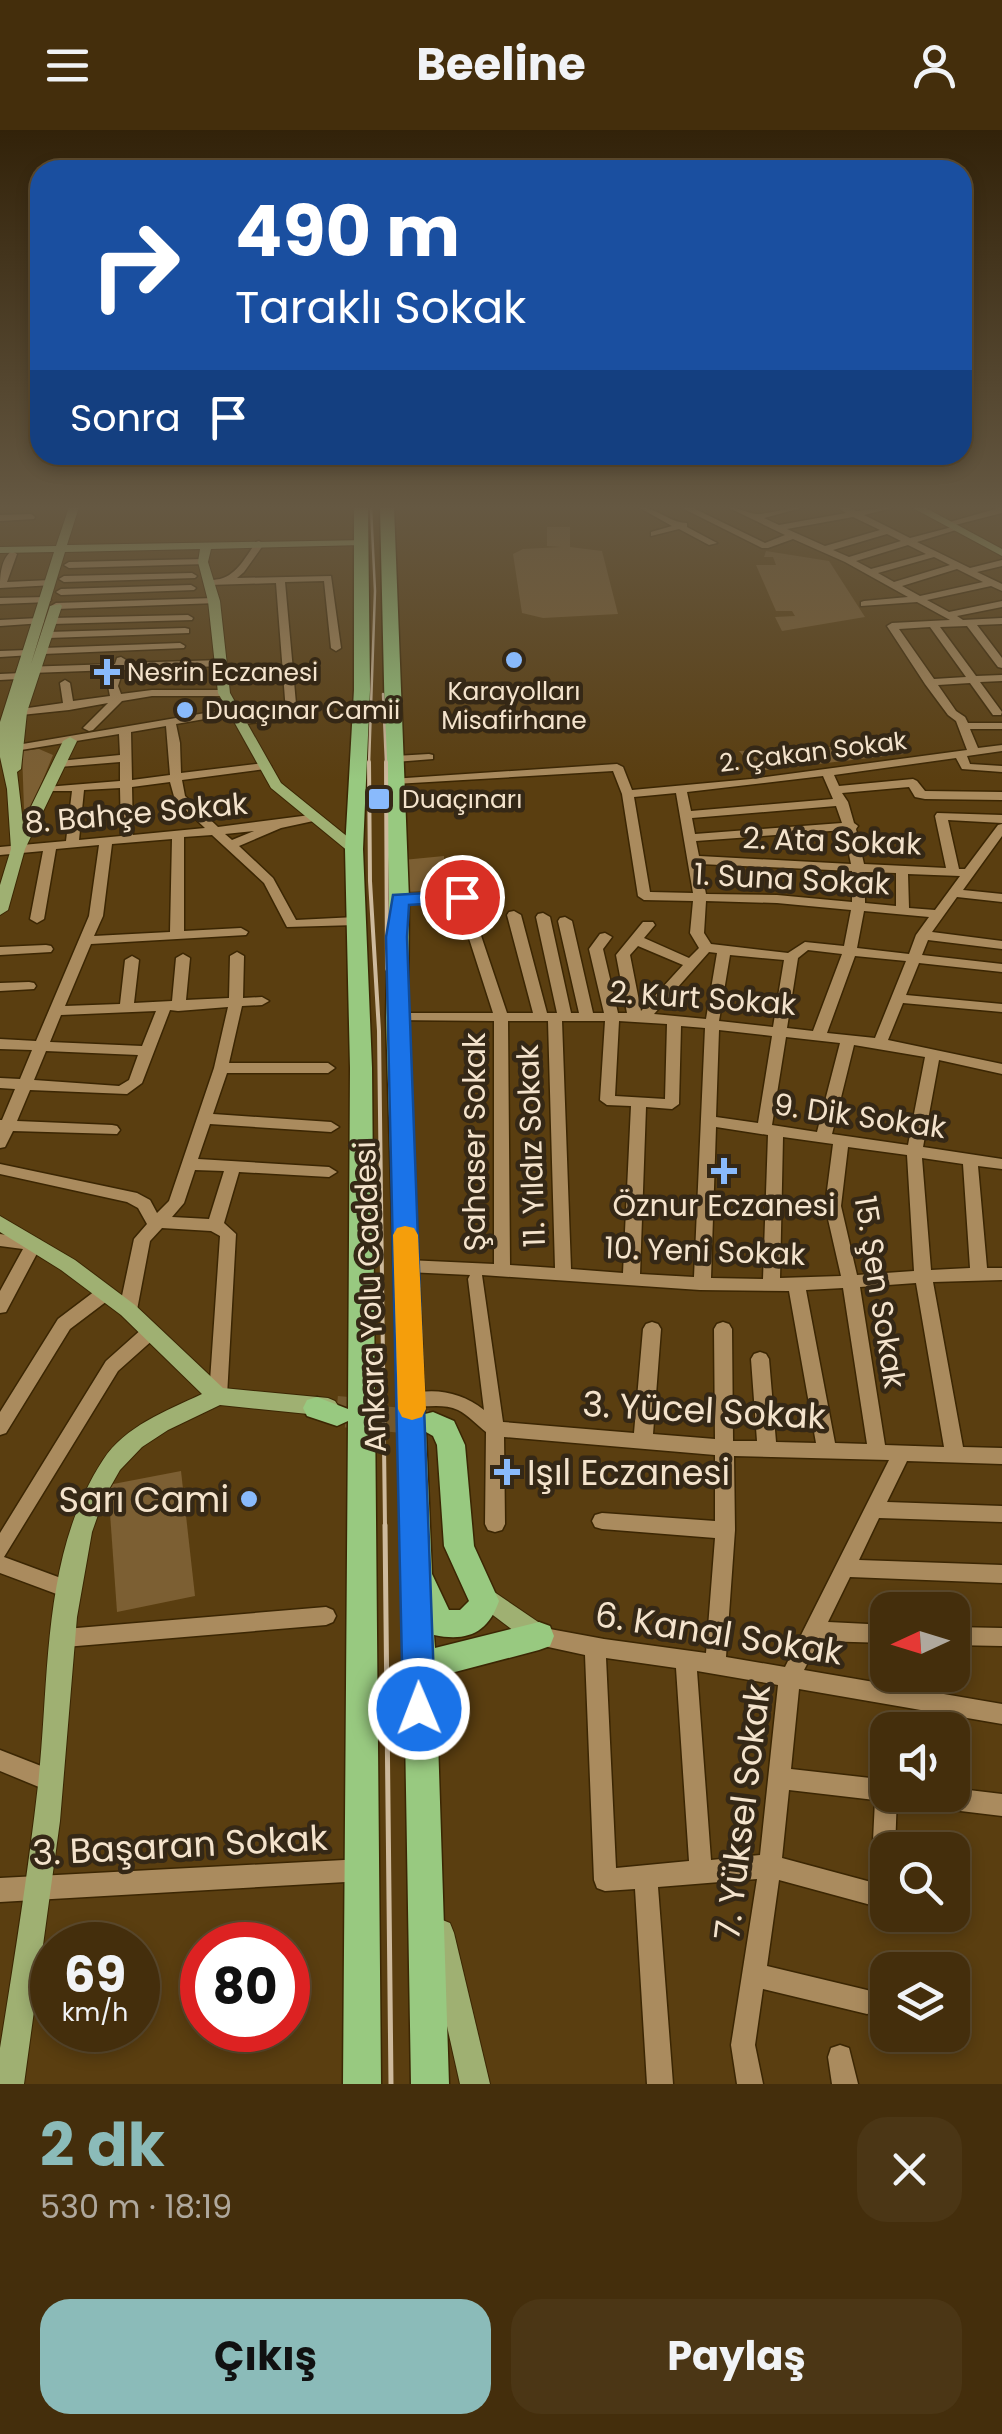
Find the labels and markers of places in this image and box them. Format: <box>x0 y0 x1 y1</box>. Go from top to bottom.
marker: Karayolları Misafirhane <box>503 649 525 671</box>
place label: Nesrin Eczanesi <box>127 655 318 690</box>
marker: Nesrin Eczanesi <box>96 661 118 683</box>
place label: Karayolları Misafirhane <box>441 674 587 738</box>
place label: Duaçınar Camii <box>205 693 400 728</box>
marker: Duaçınar Camii <box>174 699 196 721</box>
place label: Duaçınarı <box>402 782 522 817</box>
marker: Duaçınarı <box>366 786 392 812</box>
pin <box>420 855 505 940</box>
marker: Öznur Eczanesi <box>713 1160 735 1182</box>
place label: Öznur Eczanesi <box>612 1184 836 1227</box>
place label: Işıl Eczanesi <box>527 1448 730 1497</box>
marker: Işıl Eczanesi <box>496 1461 518 1483</box>
place label: Sarı Cami <box>58 1475 229 1524</box>
marker: Sarı Cami <box>238 1488 260 1510</box>

